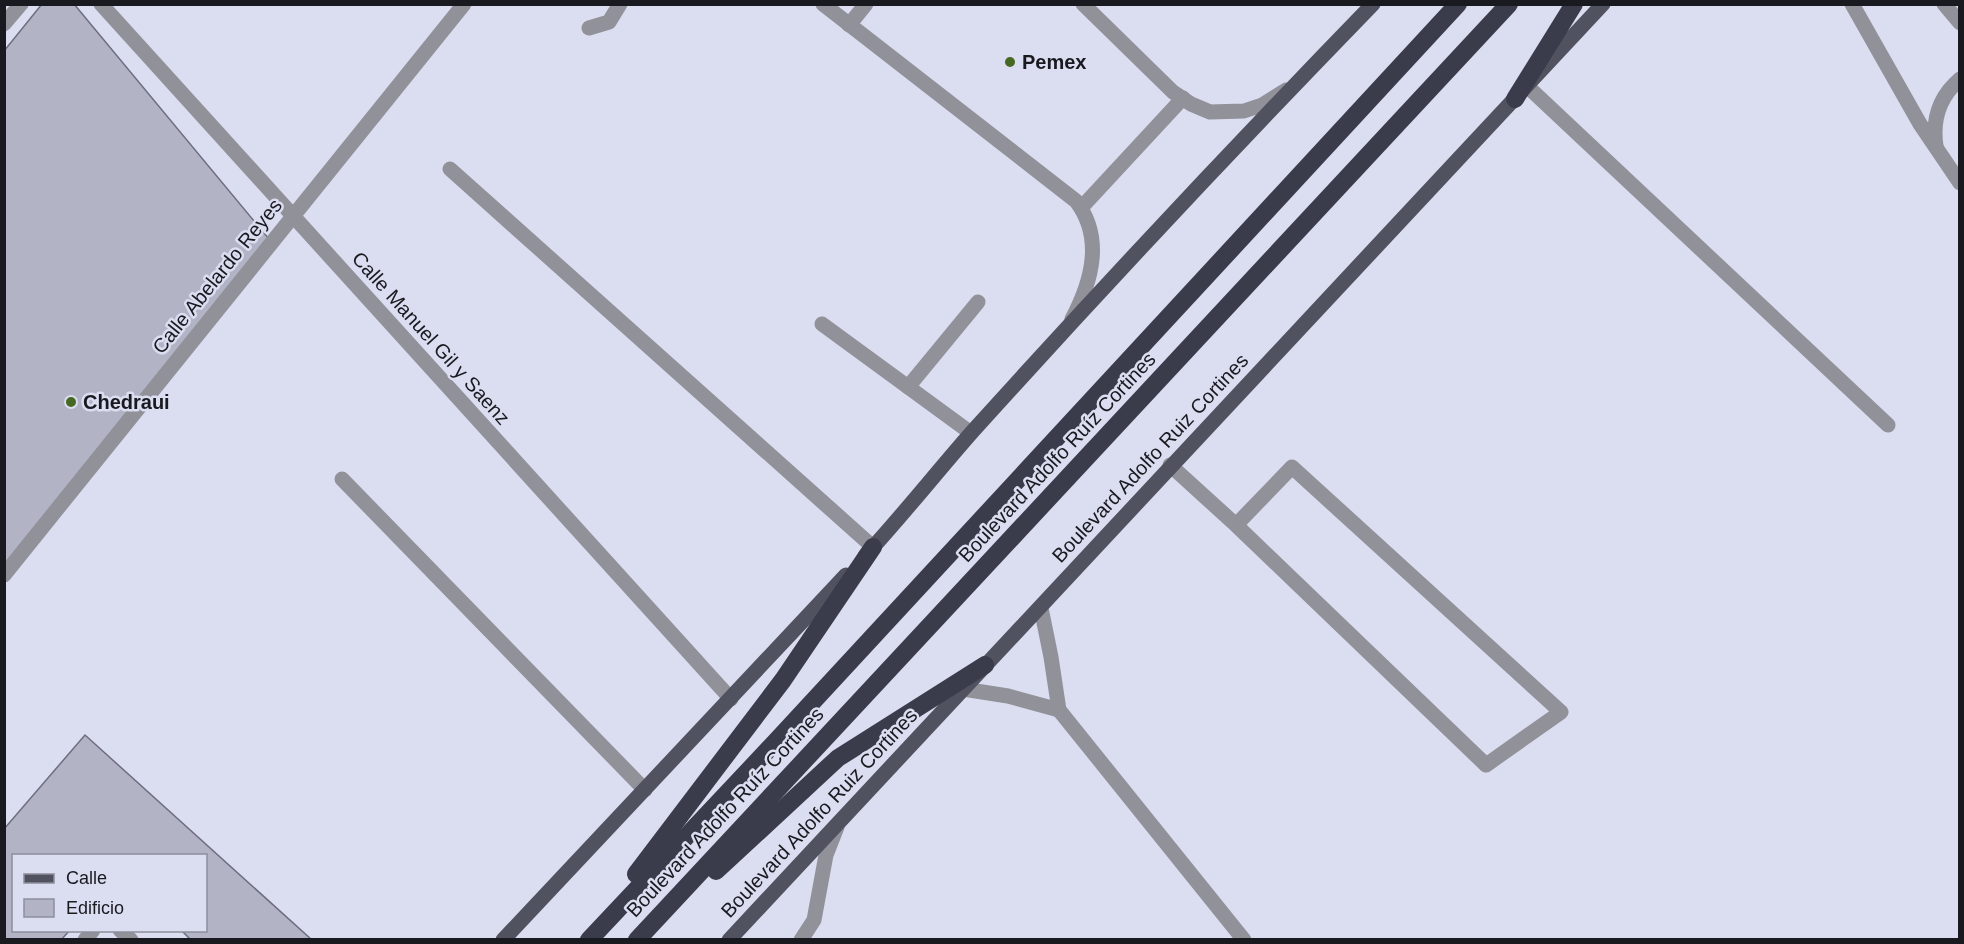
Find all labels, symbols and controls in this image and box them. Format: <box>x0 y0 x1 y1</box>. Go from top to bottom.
place label: Pemex <box>1022 51 1087 73</box>
marker: Pemex <box>1003 55 1017 69</box>
street label: Calle Abelardo Reyes <box>148 194 286 358</box>
street label: Calle Manuel Gil y Saenz <box>348 247 514 429</box>
street label: Boulevard Adolfo Ruíz Cortines <box>954 348 1160 566</box>
street label: Boulevard Adolfo Ruiz Cortines <box>1048 349 1252 567</box>
place label: Chedraui <box>83 391 170 413</box>
marker: Chedraui <box>64 395 78 409</box>
street label: Boulevard Adolfo Ruíz Cortines <box>622 703 828 921</box>
street label: Boulevard Adolfo Ruiz Cortines <box>717 704 921 922</box>
legend <box>12 854 207 932</box>
text: Calle <box>66 868 107 888</box>
text: Edificio <box>66 898 124 918</box>

